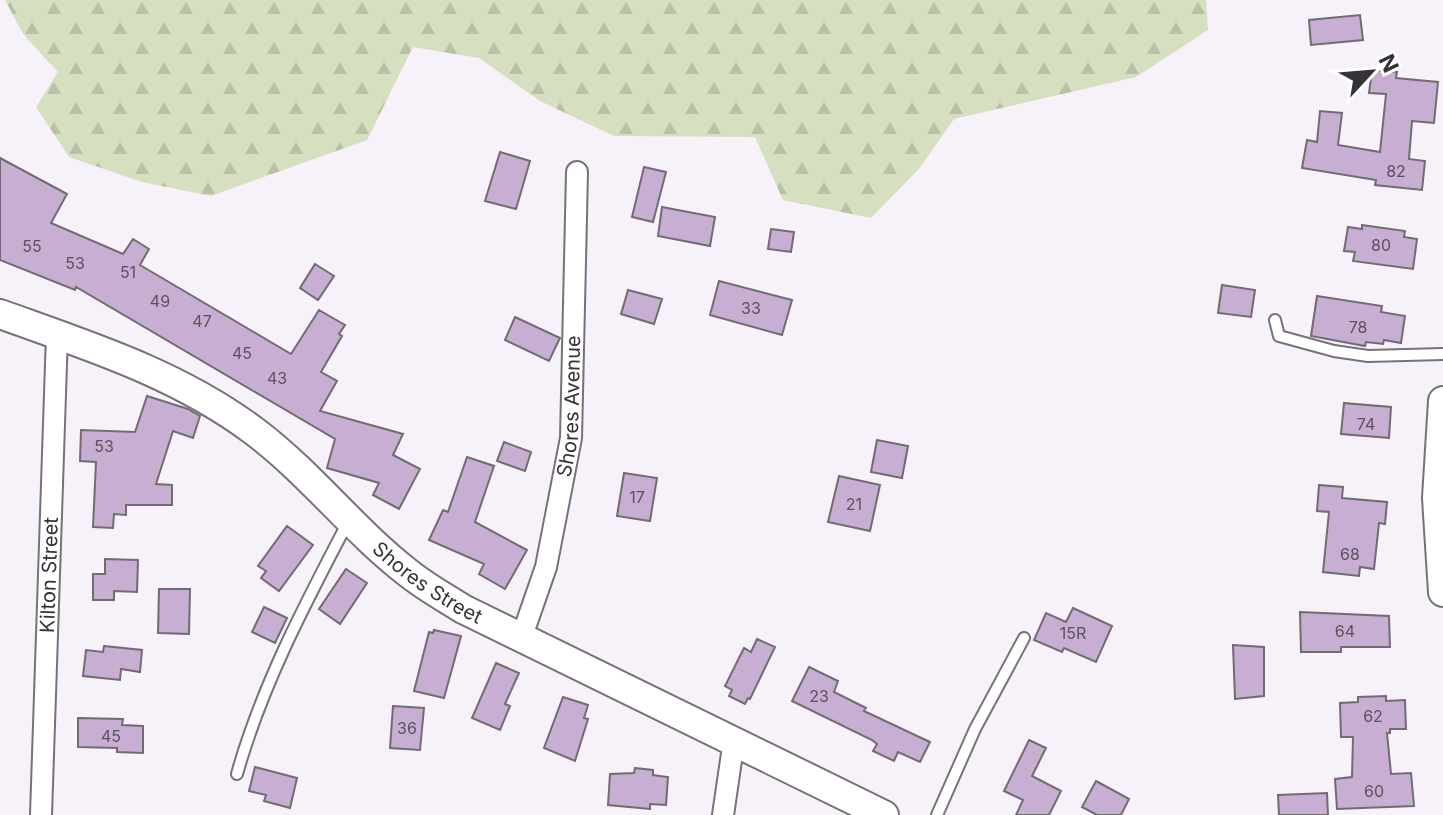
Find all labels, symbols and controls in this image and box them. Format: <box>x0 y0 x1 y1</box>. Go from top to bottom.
north arrow <box>1331 32 1411 112</box>
text: N <box>1374 50 1404 76</box>
house number: 82 <box>1386 161 1406 181</box>
house number: 80 <box>1371 235 1391 255</box>
house number: 55 <box>22 236 42 256</box>
house number: 53 <box>65 253 85 273</box>
house number: 51 <box>120 262 136 282</box>
house number: 49 <box>150 291 170 311</box>
house number: 33 <box>741 298 761 318</box>
house number: 47 <box>192 311 212 331</box>
house number: 78 <box>1349 317 1367 337</box>
street label: Shores Avenue <box>552 335 585 479</box>
house number: 45 <box>232 343 252 363</box>
house number: 43 <box>267 368 287 388</box>
house number: 74 <box>1357 414 1375 434</box>
house number: 53 <box>94 436 114 456</box>
house number: 17 <box>629 487 645 507</box>
house number: 21 <box>846 494 862 514</box>
street label: Kilton Street <box>35 516 63 634</box>
street label: Shores Street <box>368 536 487 629</box>
house number: 68 <box>1340 544 1360 564</box>
house number: 64 <box>1335 621 1355 641</box>
house number: 15R <box>1060 623 1086 643</box>
house number: 23 <box>809 686 829 706</box>
house number: 62 <box>1363 706 1383 726</box>
house number: 36 <box>397 718 417 738</box>
house number: 45 <box>101 726 121 746</box>
house number: 60 <box>1364 781 1384 801</box>

